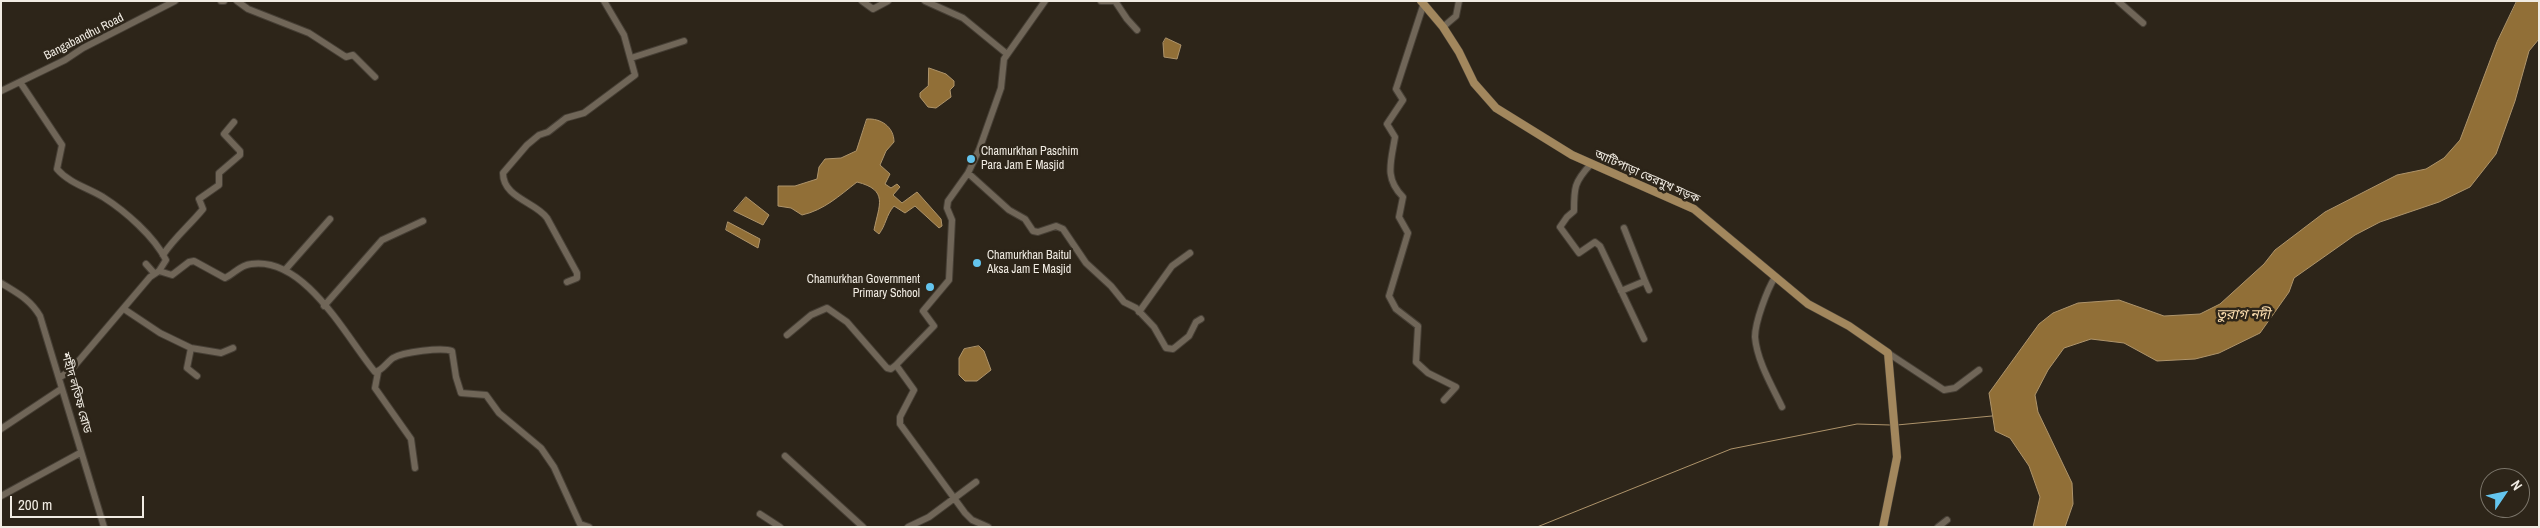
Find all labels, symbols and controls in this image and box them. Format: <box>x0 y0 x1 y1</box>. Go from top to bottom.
street label: Bangabandhu Road <box>42 11 126 63</box>
place label: Chamurkhan Paschim Para Jam E Masjid <box>981 145 1078 173</box>
street label: আটিপাড়া তেরমুখ সড়ক <box>1592 147 1702 207</box>
marker: Chamurkhan Paschim Para Jam E Masjid <box>965 153 977 165</box>
place label: Chamurkhan Baitul Aksa Jam E Masjid <box>987 249 1071 277</box>
marker: Chamurkhan Baitul Aksa Jam E Masjid <box>971 257 983 269</box>
place label: Chamurkhan Government Primary School <box>807 273 920 301</box>
marker: Chamurkhan Government Primary School <box>924 281 936 293</box>
water label: তুরাগ নদী <box>2216 307 2270 323</box>
street label: শহীদ লতিফ রোড <box>58 351 94 435</box>
north arrow <box>2480 468 2530 518</box>
text: N <box>2507 477 2526 494</box>
scale bar <box>12 486 146 518</box>
text: 200 m <box>18 494 52 515</box>

